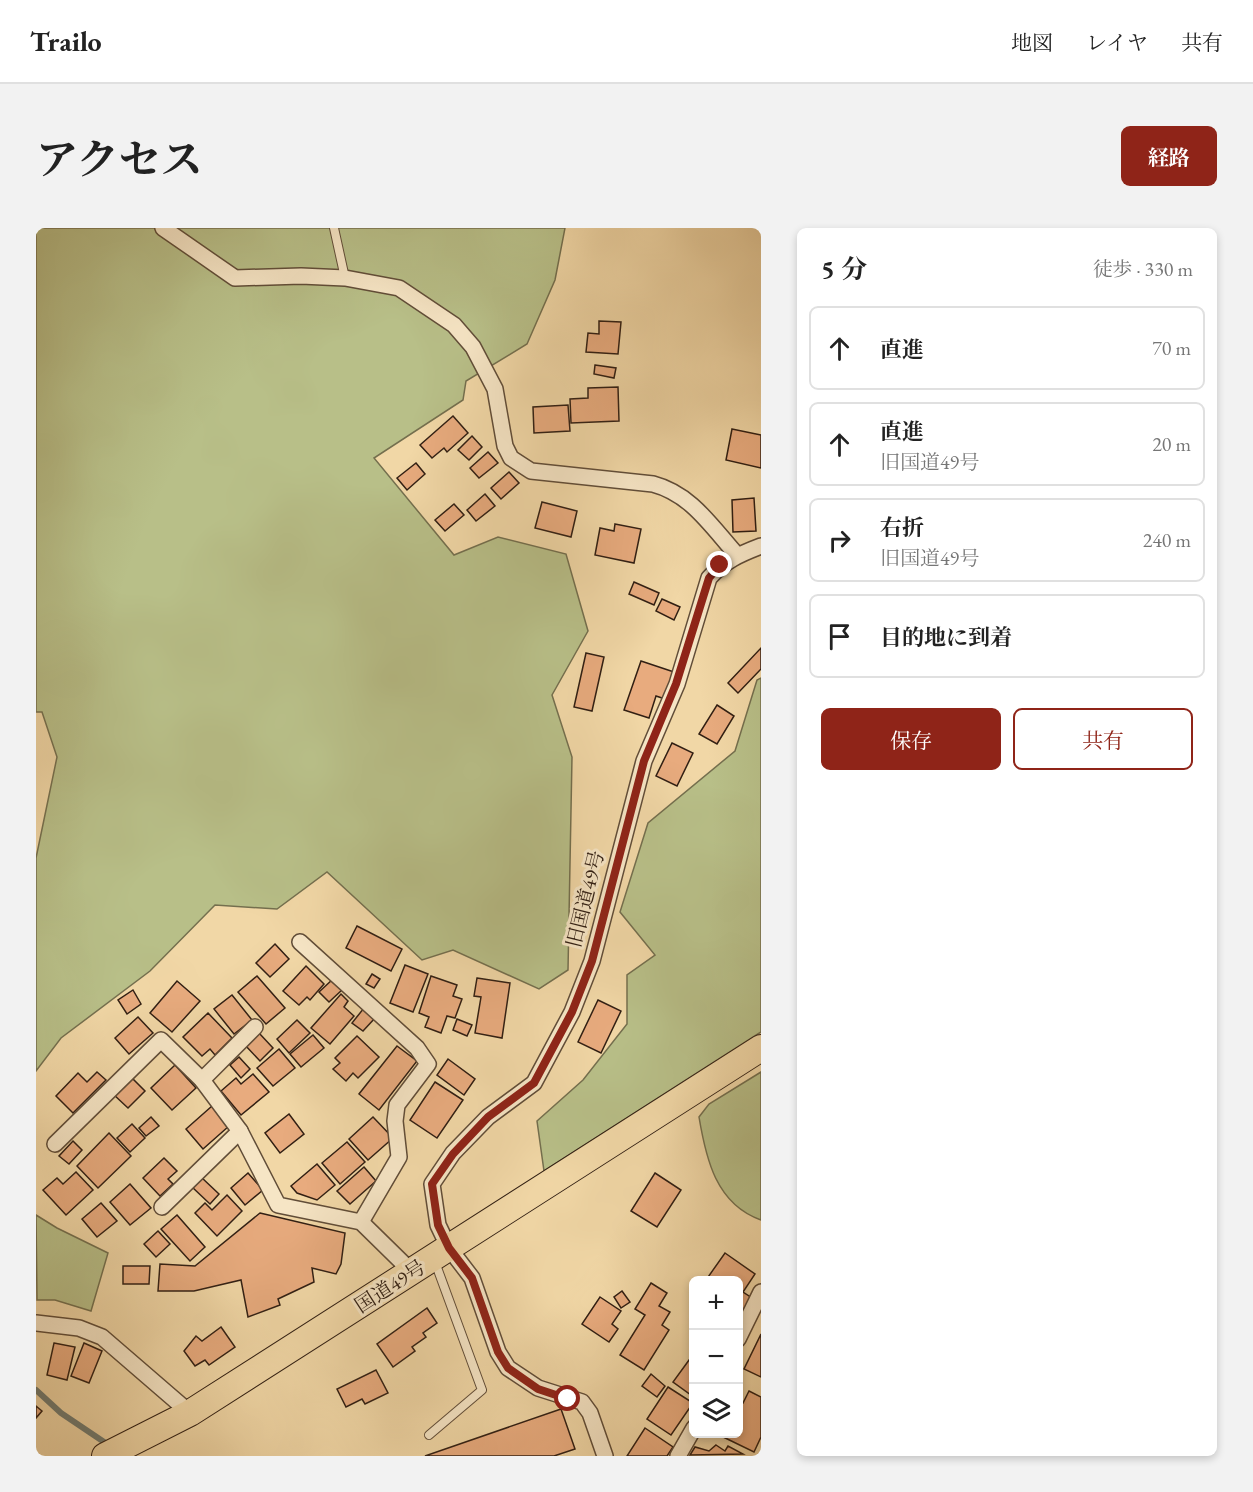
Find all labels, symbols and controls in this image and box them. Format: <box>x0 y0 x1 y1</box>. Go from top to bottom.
text: Trailo <box>30 23 102 59</box>
text: 地図 <box>1011 29 1053 56</box>
text: レイヤ <box>1086 29 1148 56</box>
text: 共有 <box>1181 29 1223 56</box>
button: 経路 <box>1121 126 1217 186</box>
text: アクセス <box>36 132 203 187</box>
text: 5 分 <box>821 252 867 286</box>
text: 徒歩 · 330 m <box>1093 256 1193 282</box>
icon: ahead <box>823 332 856 365</box>
text: 直進 <box>880 335 924 364</box>
text: 70 m <box>1152 335 1191 361</box>
text: 直進 <box>880 417 924 446</box>
icon: ahead <box>823 428 856 461</box>
text: 20 m <box>1152 431 1191 457</box>
text: 旧国道49号 <box>880 449 979 475</box>
text: 右折 <box>880 513 924 542</box>
icon: right <box>823 524 856 557</box>
text: 240 m <box>1143 527 1191 553</box>
text: 旧国道49号 <box>880 545 979 571</box>
route end <box>706 551 732 577</box>
icon: arrive <box>823 620 856 653</box>
text: 目的地に到着 <box>880 623 1012 652</box>
button: 保存 <box>821 708 1001 770</box>
button: 共有 <box>1013 708 1193 770</box>
street label: 旧国道49号 <box>560 848 610 950</box>
street label: 国道49号 <box>350 1254 430 1318</box>
map controls <box>689 1276 743 1438</box>
button: + <box>689 1276 743 1330</box>
button: − <box>689 1330 743 1384</box>
button: layers <box>689 1384 743 1438</box>
route start <box>554 1385 580 1411</box>

